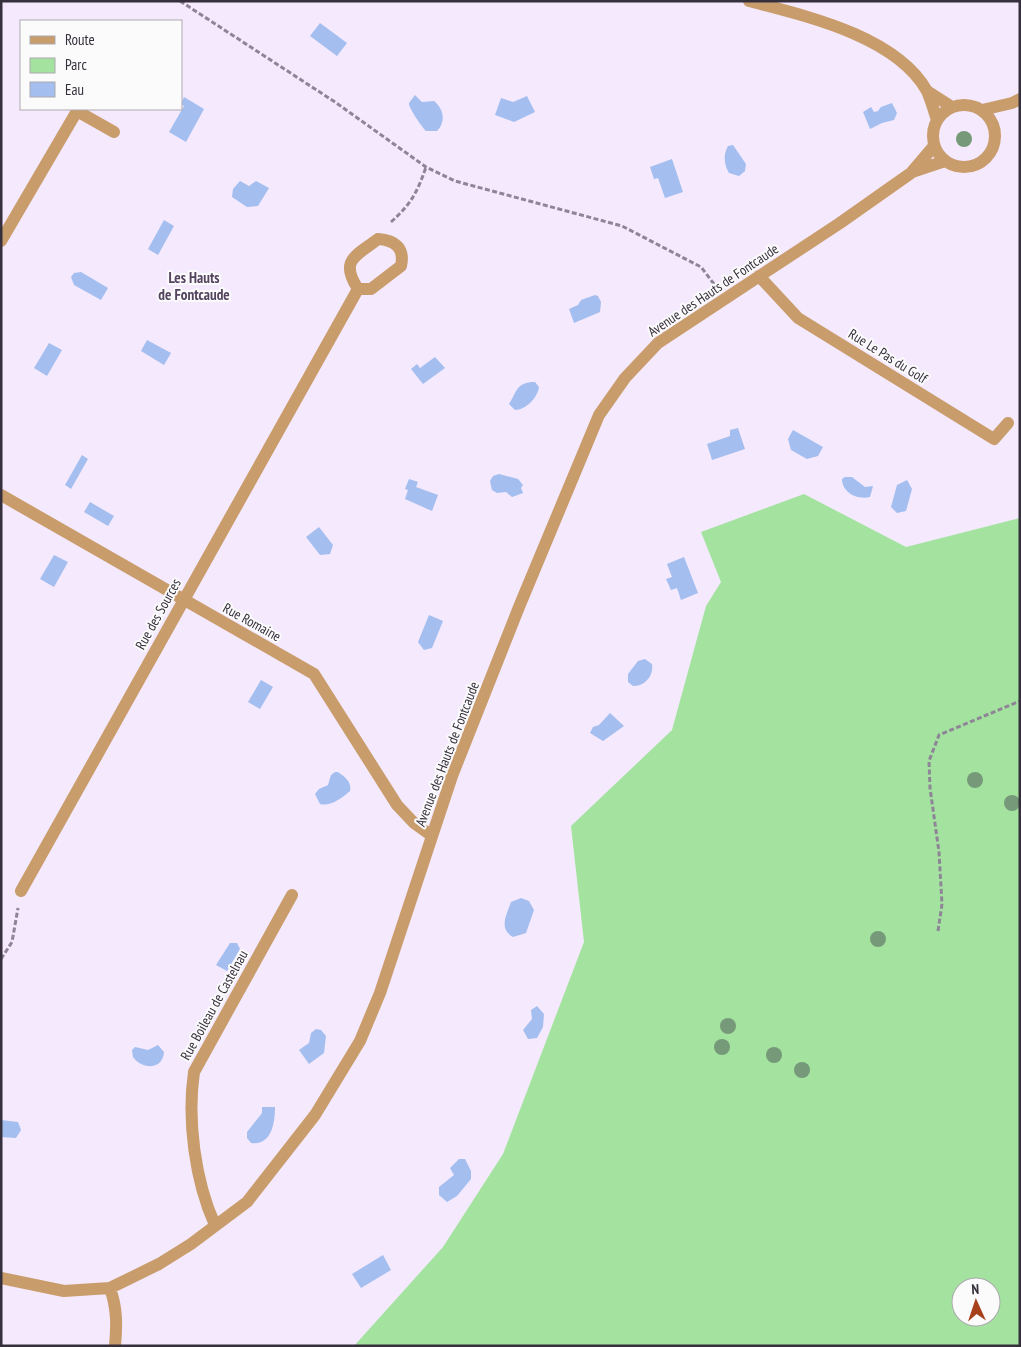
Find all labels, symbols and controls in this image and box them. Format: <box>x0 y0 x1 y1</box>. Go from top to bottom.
legend <box>20 20 182 110</box>
text: Route <box>65 30 95 49</box>
text: Parc <box>65 55 87 74</box>
text: Eau <box>65 80 84 99</box>
street label: Avenue des Hauts de Fontcaude <box>644 239 782 340</box>
district label: Les Hauts de Fontcaude <box>158 268 230 304</box>
street label: Rue Le Pas du Golf <box>845 325 931 388</box>
street label: Rue des Sources <box>131 575 185 653</box>
street label: Rue Romaine <box>220 599 284 645</box>
street label: Avenue des Hauts de Fontcaude <box>411 679 483 829</box>
street label: Rue Boileau de Castelnau <box>176 947 252 1063</box>
north arrow <box>951 1277 1001 1327</box>
text: N <box>971 1280 980 1298</box>

